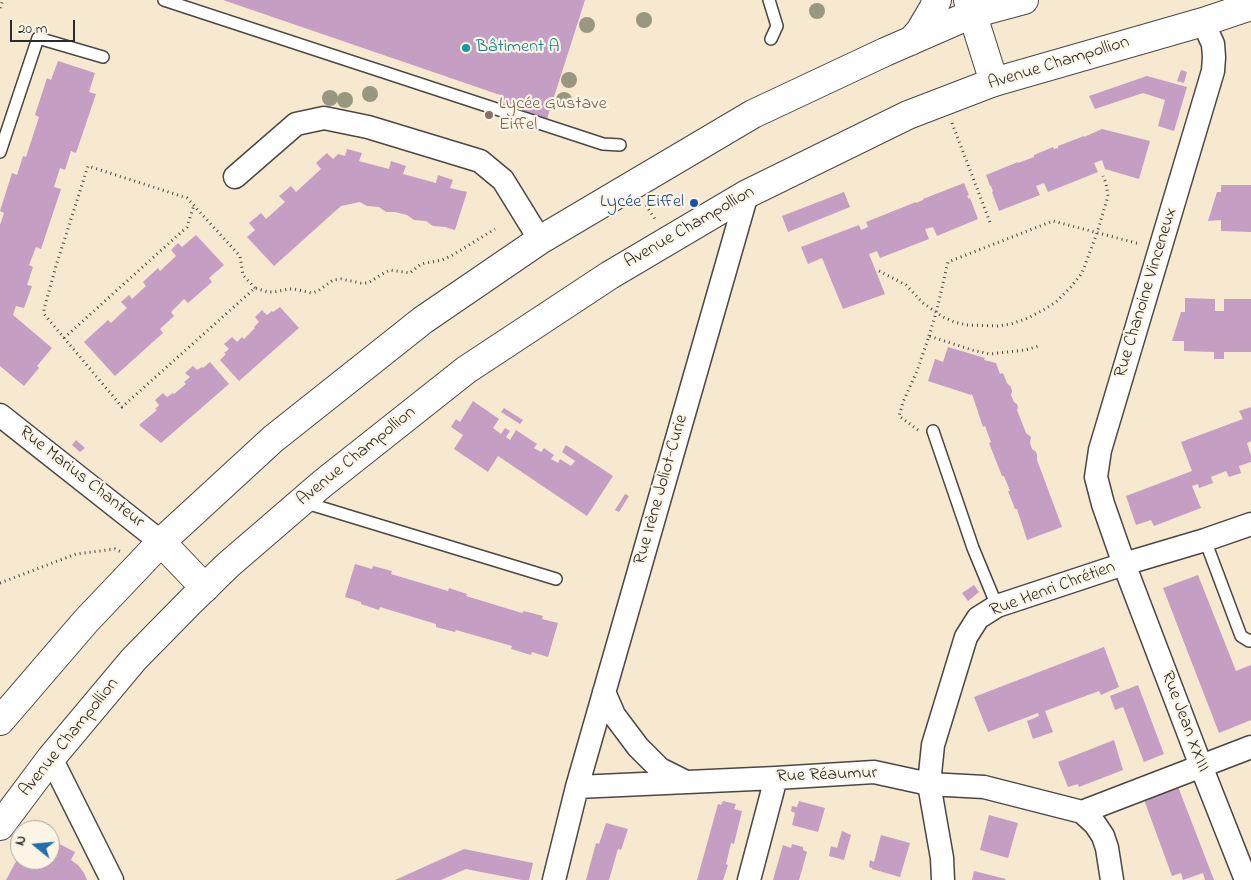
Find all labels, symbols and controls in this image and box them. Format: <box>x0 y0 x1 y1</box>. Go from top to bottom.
scale bar <box>12 10 78 42</box>
text: 20 m <box>18 18 47 40</box>
street label: Avenue Champollion <box>986 32 1132 96</box>
place label: Bâtiment A <box>476 37 560 59</box>
marker: Bâtiment A <box>460 42 472 54</box>
place label: Lycée Gustave Eiffel <box>499 94 607 136</box>
marker: Lycée Gustave Eiffel <box>483 109 495 121</box>
street label: Avenue Champollion <box>621 182 759 274</box>
place label: Lycée Eiffel <box>600 192 684 214</box>
marker: Lycée Eiffel <box>688 197 700 209</box>
street label: Rue Chanoine Vinceneux <box>1111 205 1183 381</box>
street label: Avenue Champollion <box>293 402 421 512</box>
street label: Rue Irène Joliot-Curie <box>630 412 694 568</box>
street label: Rue Marius Chanteur <box>14 422 148 534</box>
street label: Rue Henri Chrétien <box>987 557 1119 623</box>
street label: Rue Jean XXIII <box>1155 669 1213 775</box>
street label: Avenue Champollion <box>15 674 125 802</box>
street label: Rue Réaumur <box>776 763 878 789</box>
north arrow <box>10 820 60 870</box>
text: N <box>10 833 33 848</box>

